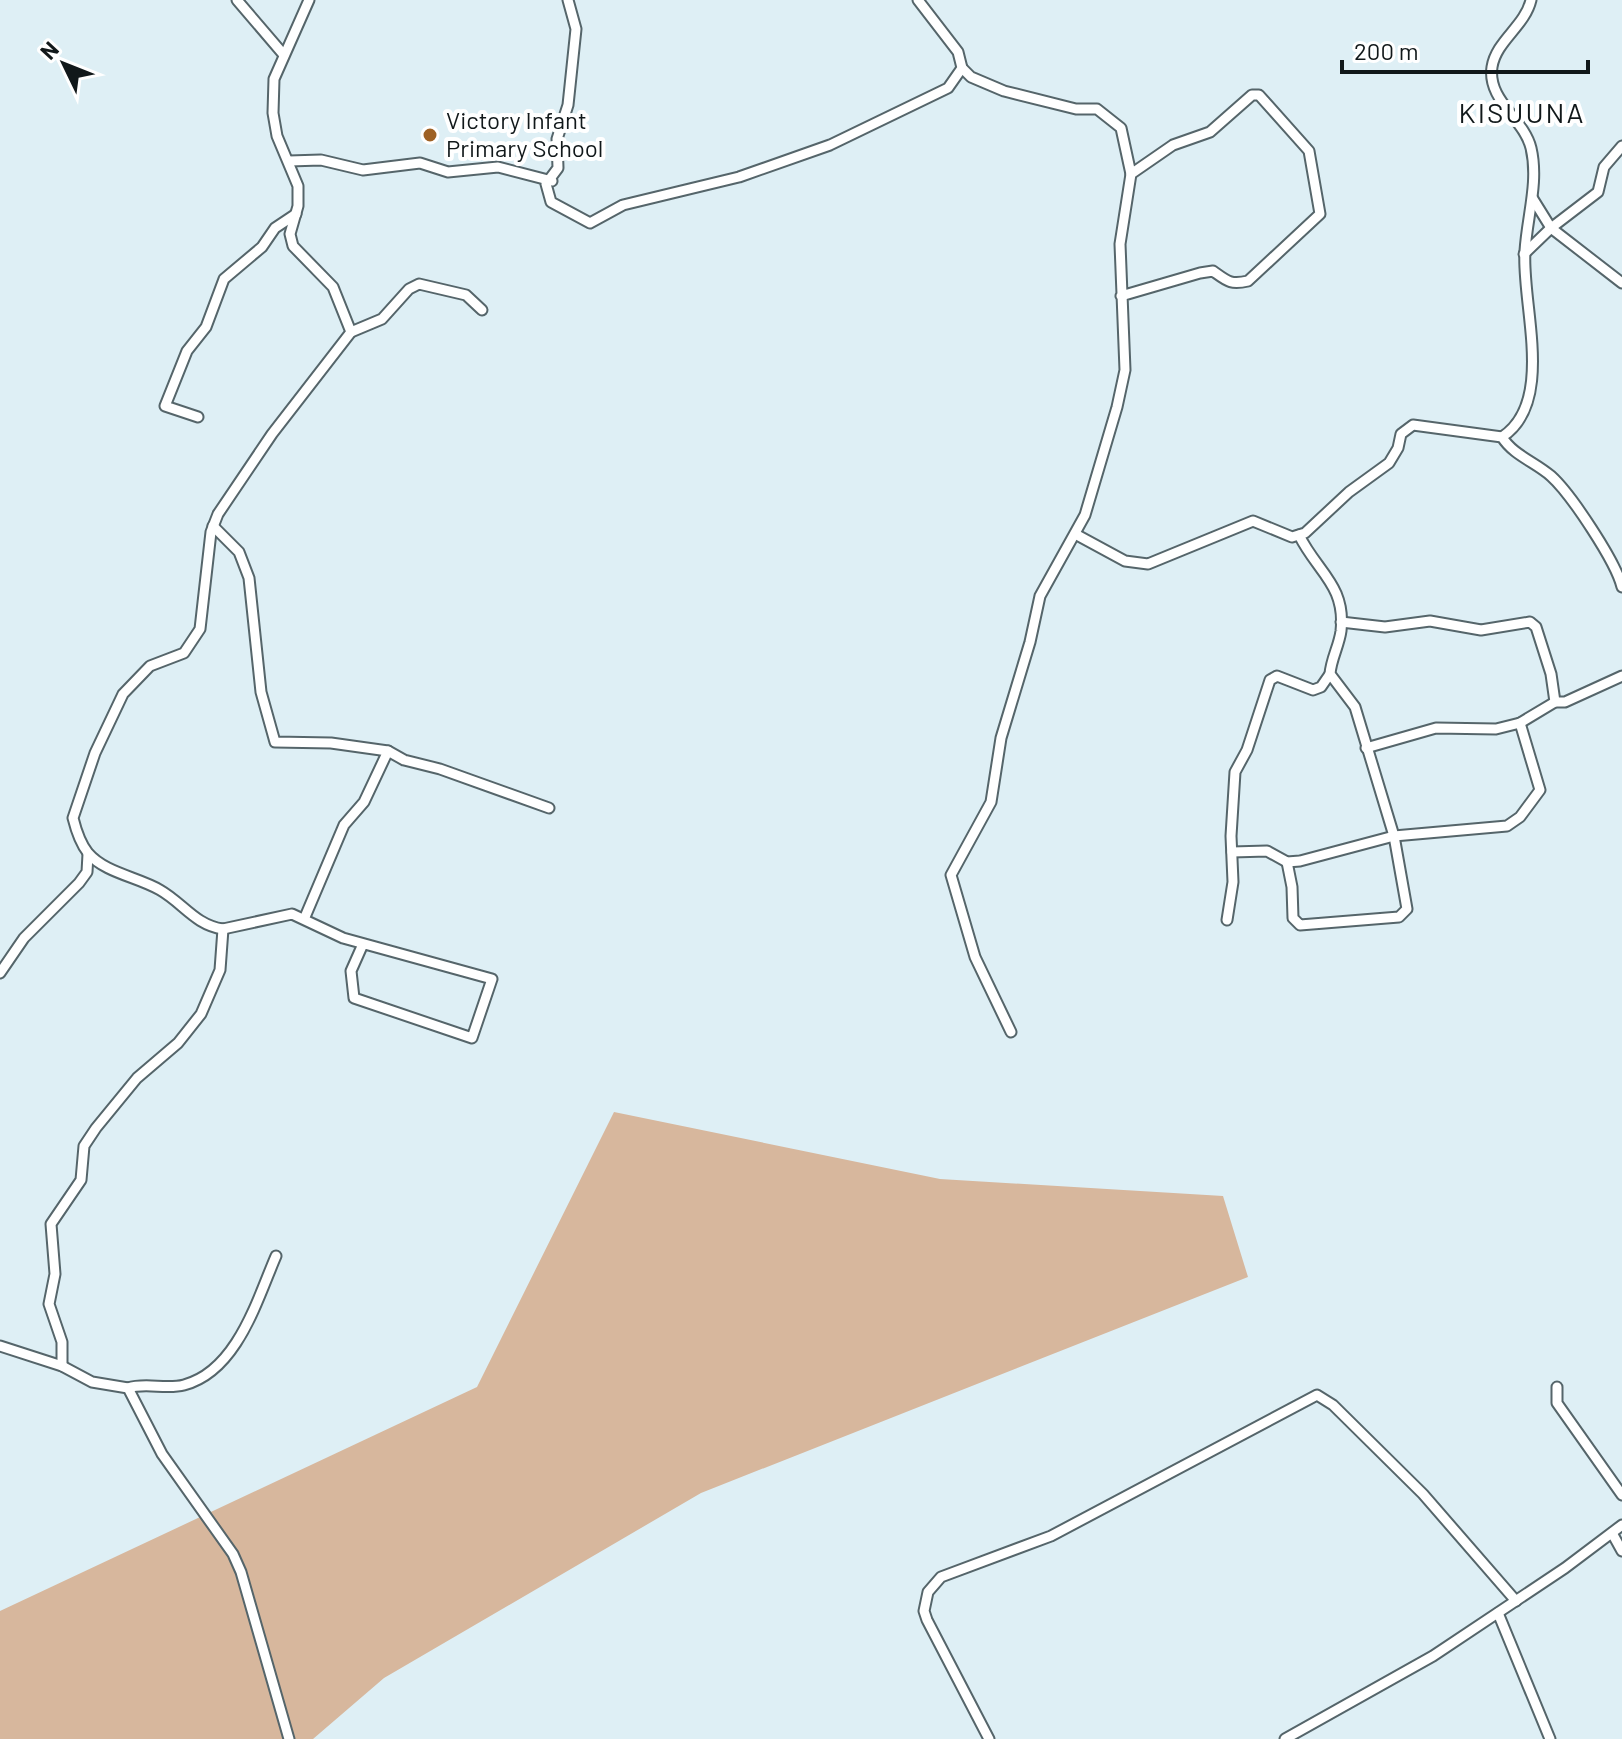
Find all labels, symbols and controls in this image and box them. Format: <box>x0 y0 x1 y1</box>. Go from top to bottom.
north arrow <box>24 24 104 104</box>
scale bar <box>1342 24 1588 74</box>
text: N <box>34 35 63 64</box>
text: 200 m <box>1354 36 1419 65</box>
district label: KISUUNA <box>1459 95 1585 129</box>
place label: Victory Infant Primary School <box>446 105 603 162</box>
marker: Victory Infant Primary School <box>421 126 439 144</box>

